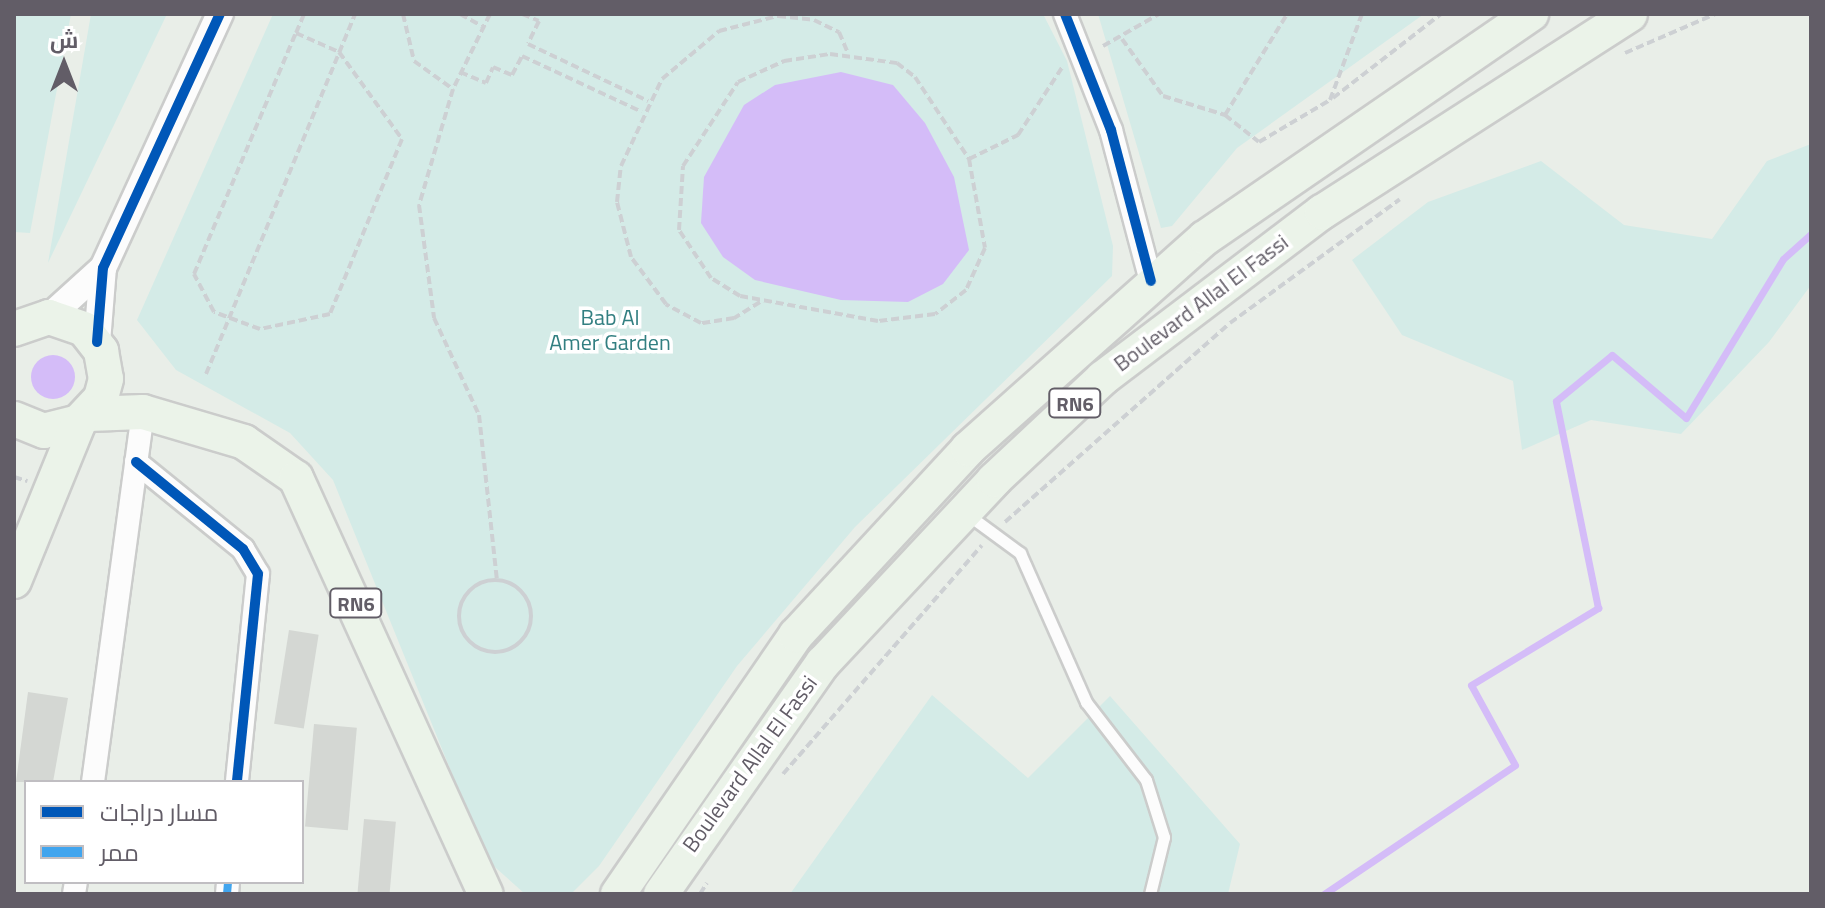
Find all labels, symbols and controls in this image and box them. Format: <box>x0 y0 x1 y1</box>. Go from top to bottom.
text: ش <box>50 23 78 57</box>
north arrow <box>24 24 104 104</box>
street label: Boulevard Allal El Fassi <box>1109 229 1293 377</box>
park label: Bab Al Amer Garden <box>549 304 671 356</box>
road number: RN6 <box>1047 387 1103 419</box>
road number: RN6 <box>328 587 384 619</box>
street label: Boulevard Allal El Fassi <box>677 671 823 857</box>
legend <box>24 780 304 884</box>
text: مسار دراجات <box>100 794 218 830</box>
text: ممر <box>100 834 139 870</box>

